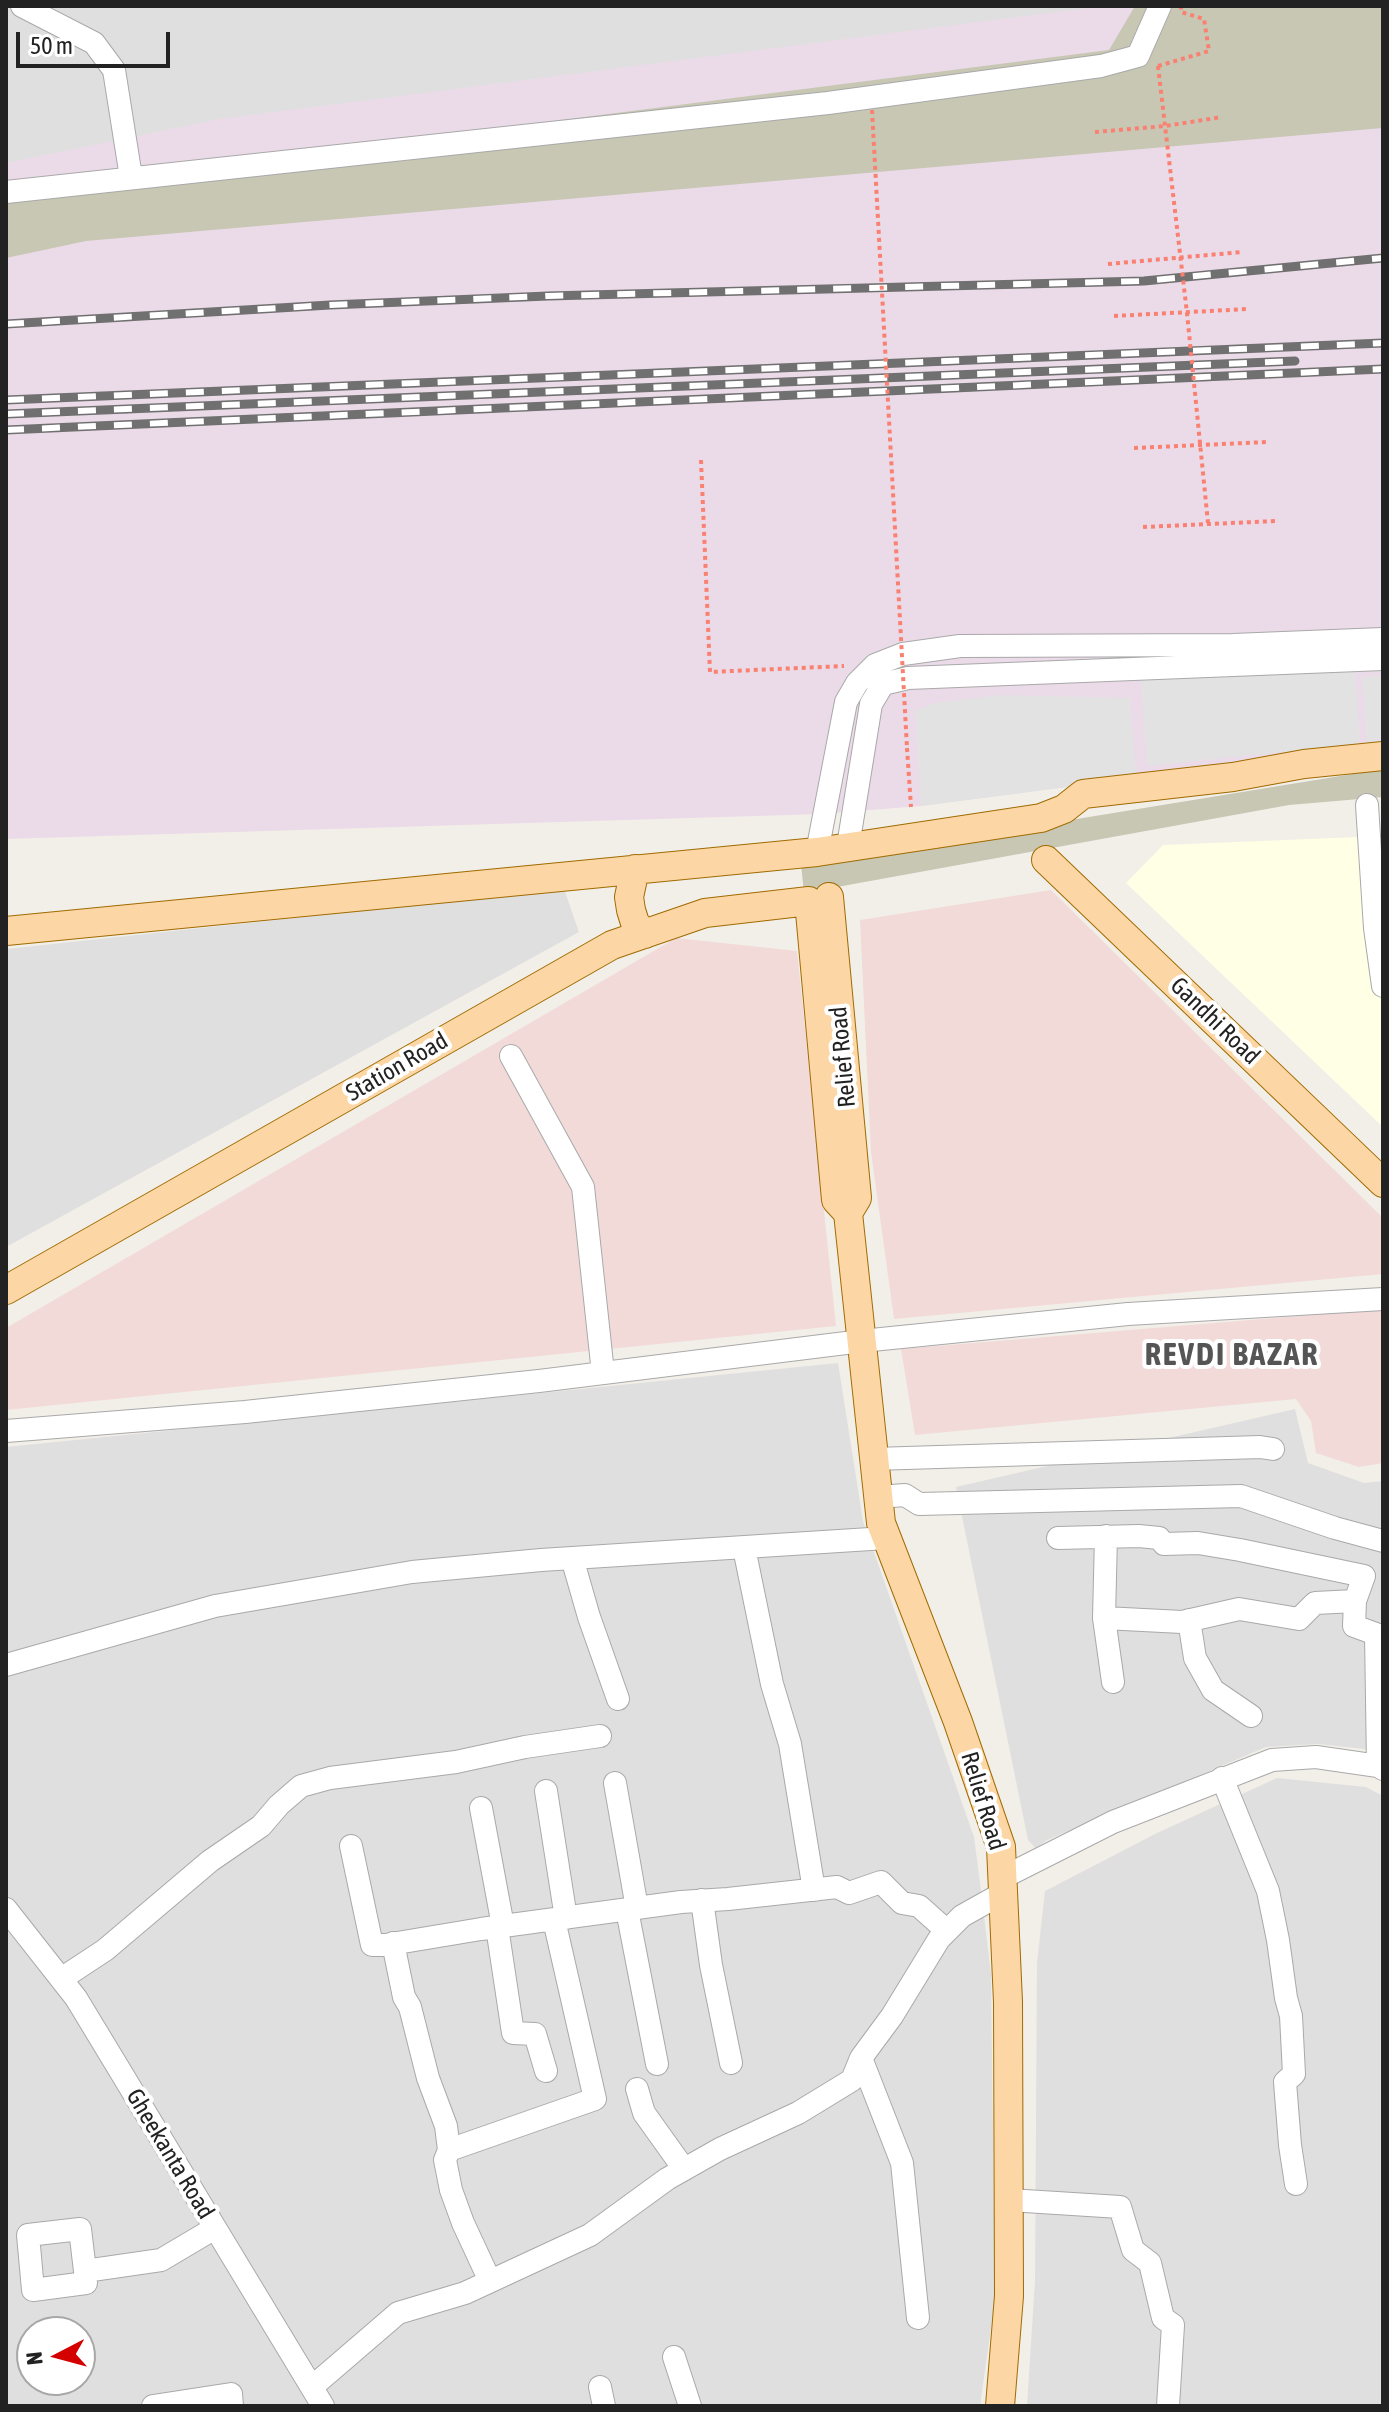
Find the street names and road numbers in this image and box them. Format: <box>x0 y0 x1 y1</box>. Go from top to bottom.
street label: Gandhi Road <box>1164 971 1266 1071</box>
street label: Relief Road <box>824 1005 862 1109</box>
street label: Station Road <box>341 1026 453 1108</box>
street label: Relief Road <box>954 1748 1012 1854</box>
street label: Gheekanta Road <box>120 2084 220 2224</box>

